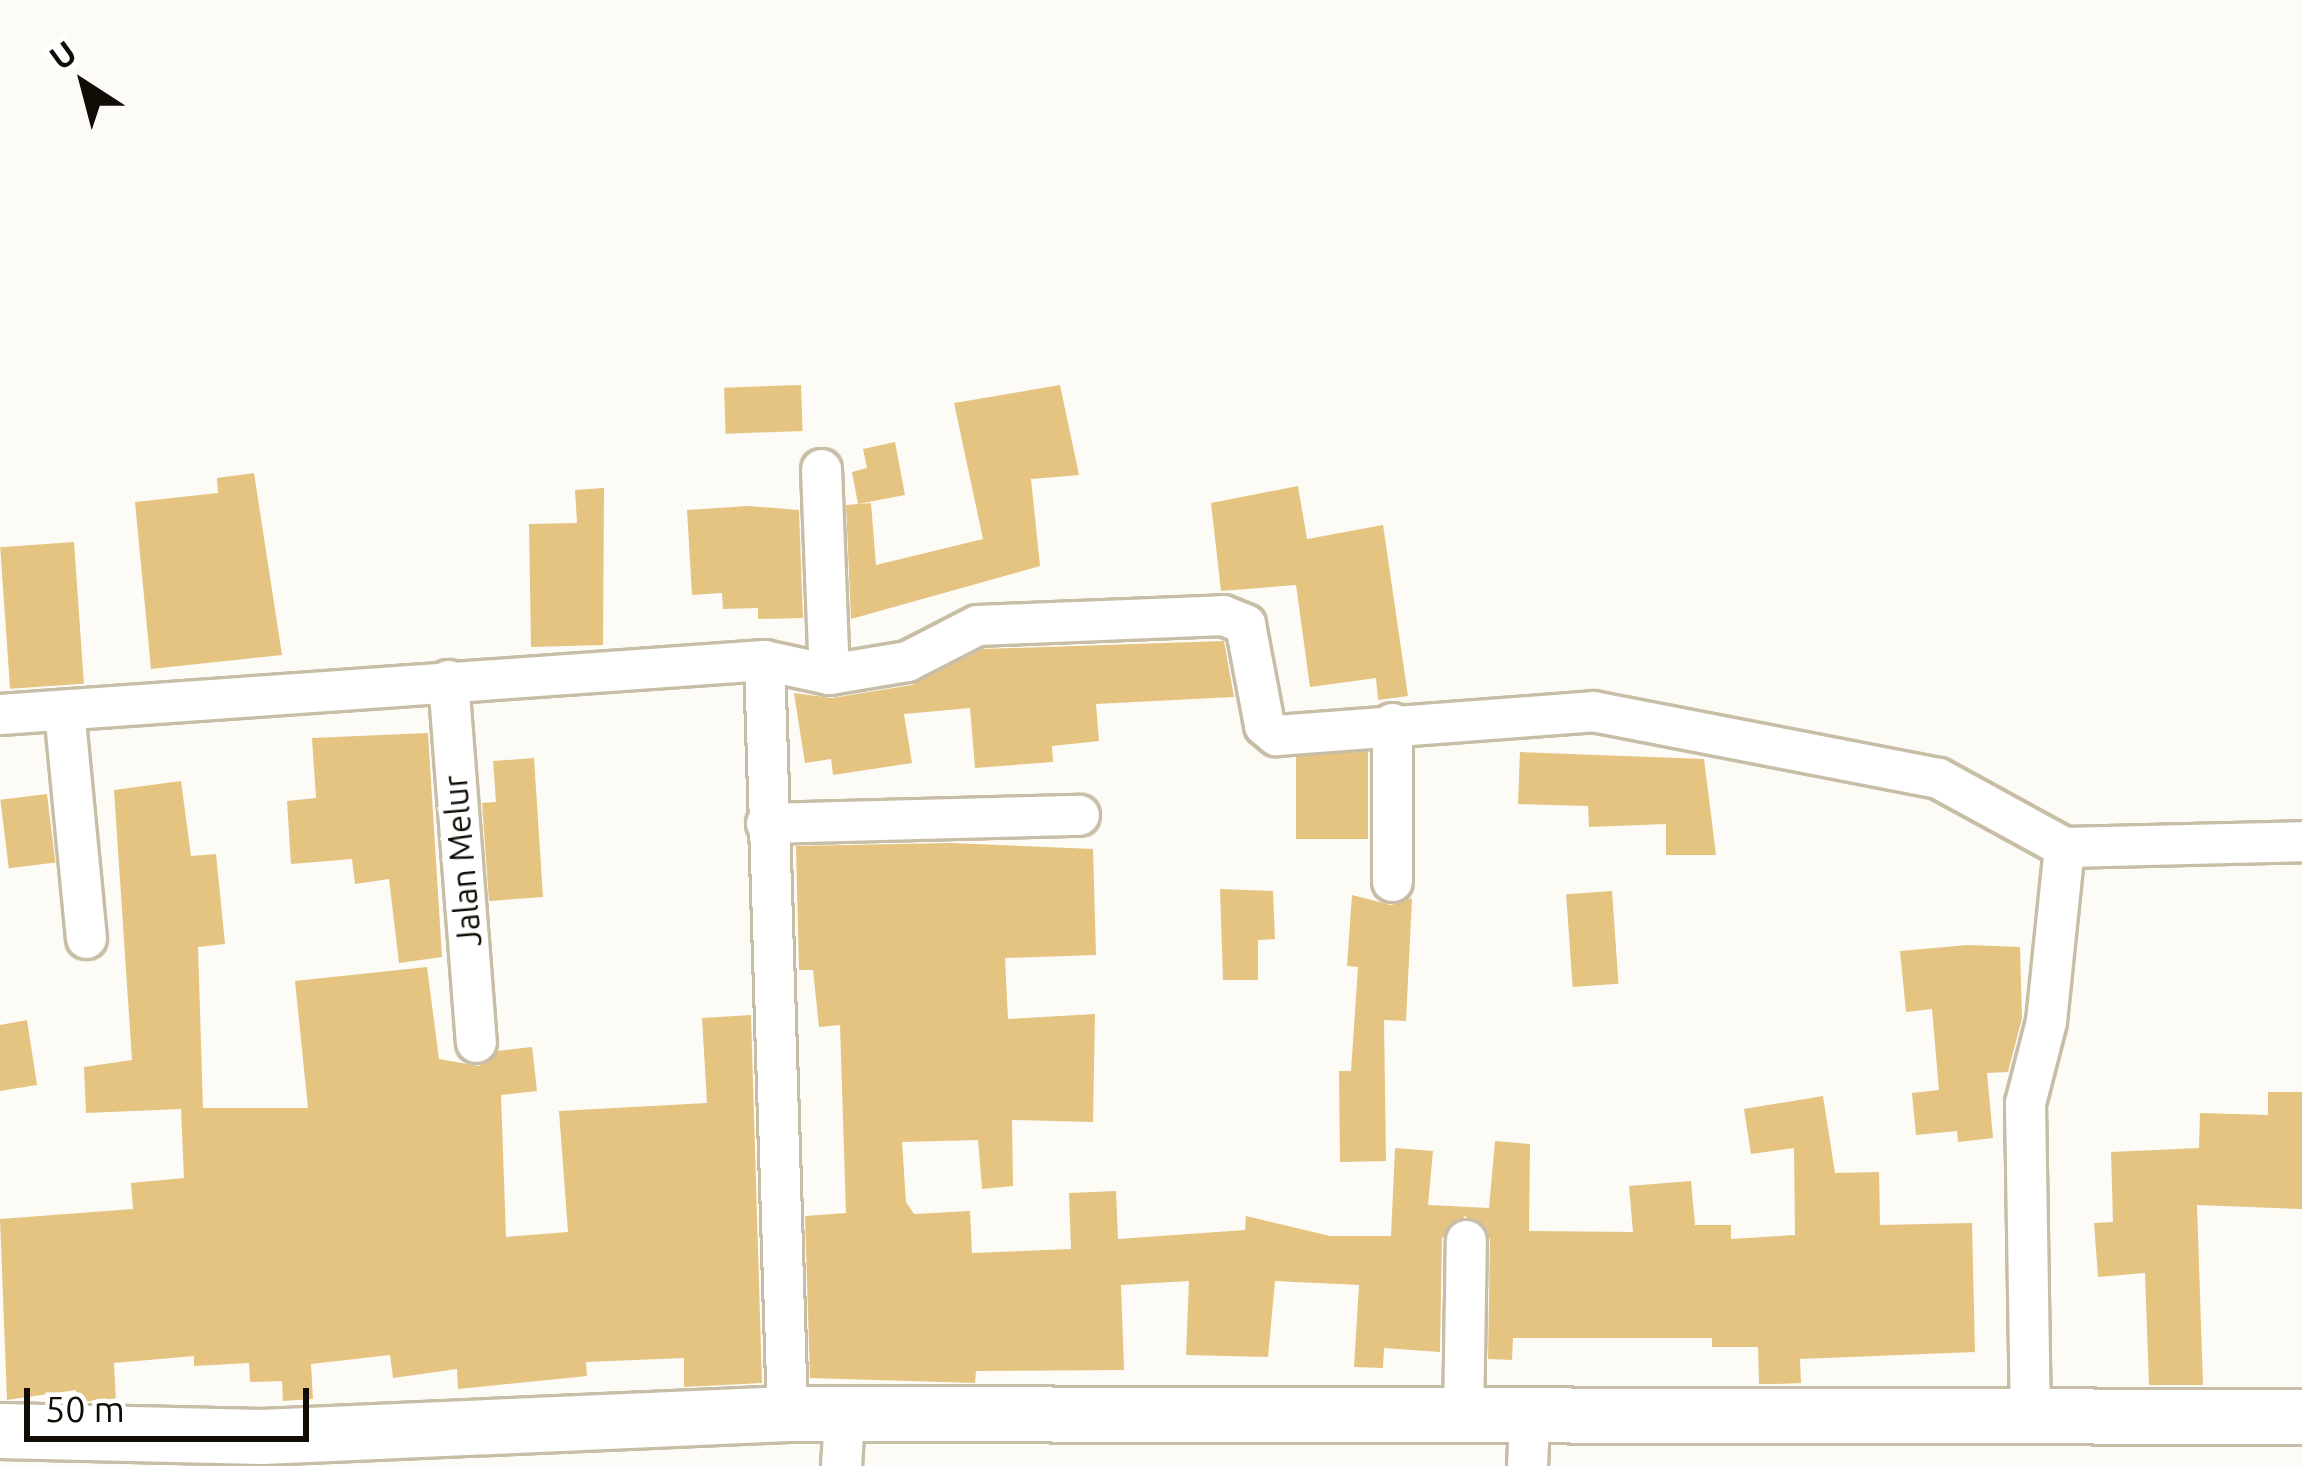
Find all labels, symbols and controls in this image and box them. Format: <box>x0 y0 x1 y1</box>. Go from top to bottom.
north arrow <box>24 24 144 144</box>
text: U <box>42 33 83 76</box>
street label: Jalan Melur <box>435 774 489 948</box>
scale bar <box>30 1364 315 1438</box>
text: 50 m <box>45 1388 125 1429</box>

